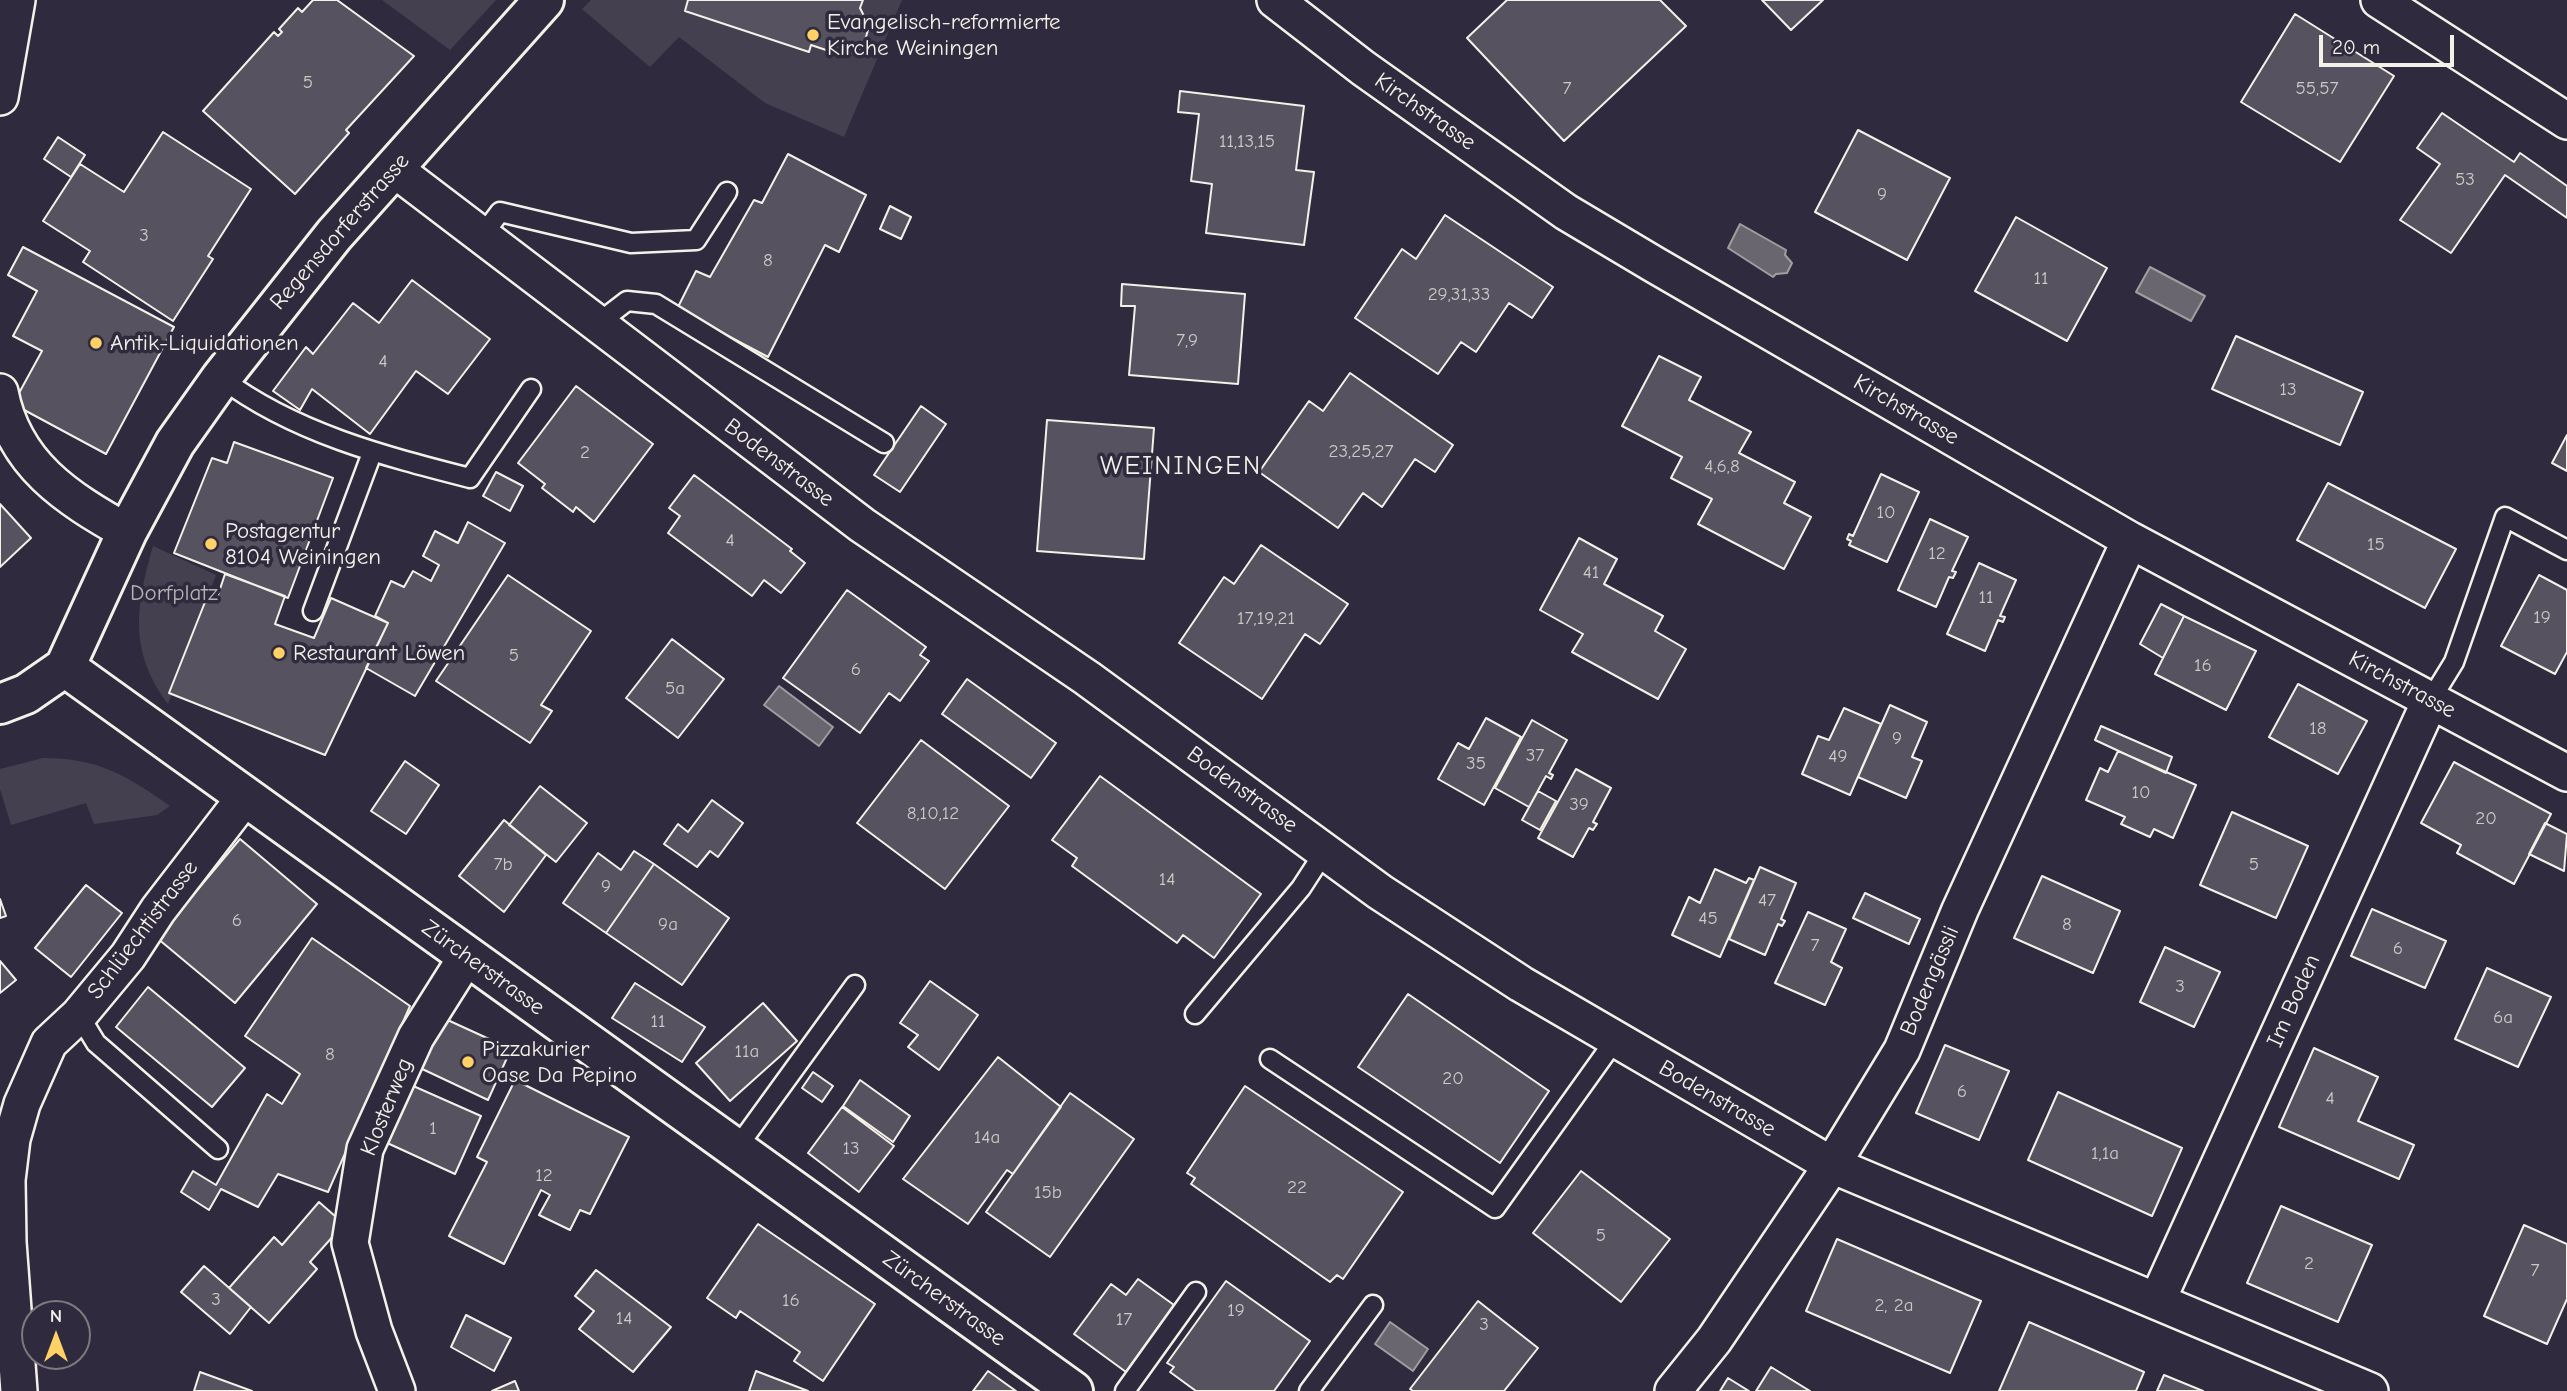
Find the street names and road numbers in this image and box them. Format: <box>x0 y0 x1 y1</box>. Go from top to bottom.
street label: Kirchstrasse <box>1369 67 1481 157</box>
street label: Regensdorferstrasse <box>265 148 415 316</box>
street label: Kirchstrasse <box>1848 369 1964 451</box>
street label: Bodenstrasse <box>719 413 839 513</box>
street label: Kirchstrasse <box>2344 645 2460 725</box>
street label: Bodenstrasse <box>1181 741 1303 839</box>
street label: Schlüechtistrasse <box>82 855 204 1005</box>
street label: Zürcherstrasse <box>416 914 550 1022</box>
street label: Bodengässli <box>1895 922 1965 1040</box>
street label: Im Boden <box>2261 950 2327 1052</box>
street label: Klosterweg <box>355 1054 419 1160</box>
street label: Bodenstrasse <box>1654 1055 1780 1143</box>
street label: Zürcherstrasse <box>877 1245 1011 1353</box>

